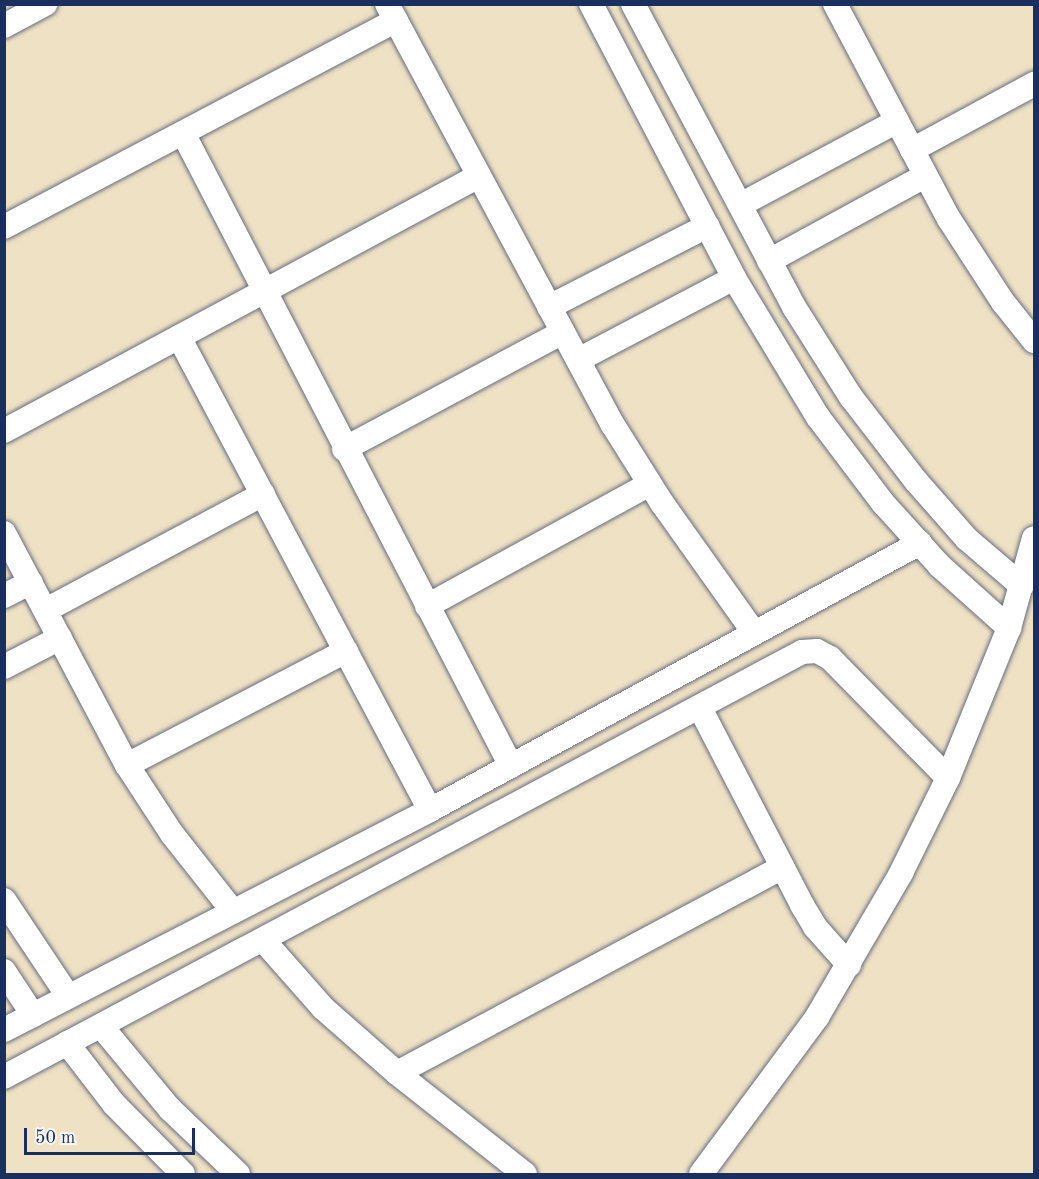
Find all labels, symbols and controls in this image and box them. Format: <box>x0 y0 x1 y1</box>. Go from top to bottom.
scale bar <box>27 1116 198 1154</box>
text: 50 m <box>35 1129 75 1147</box>

